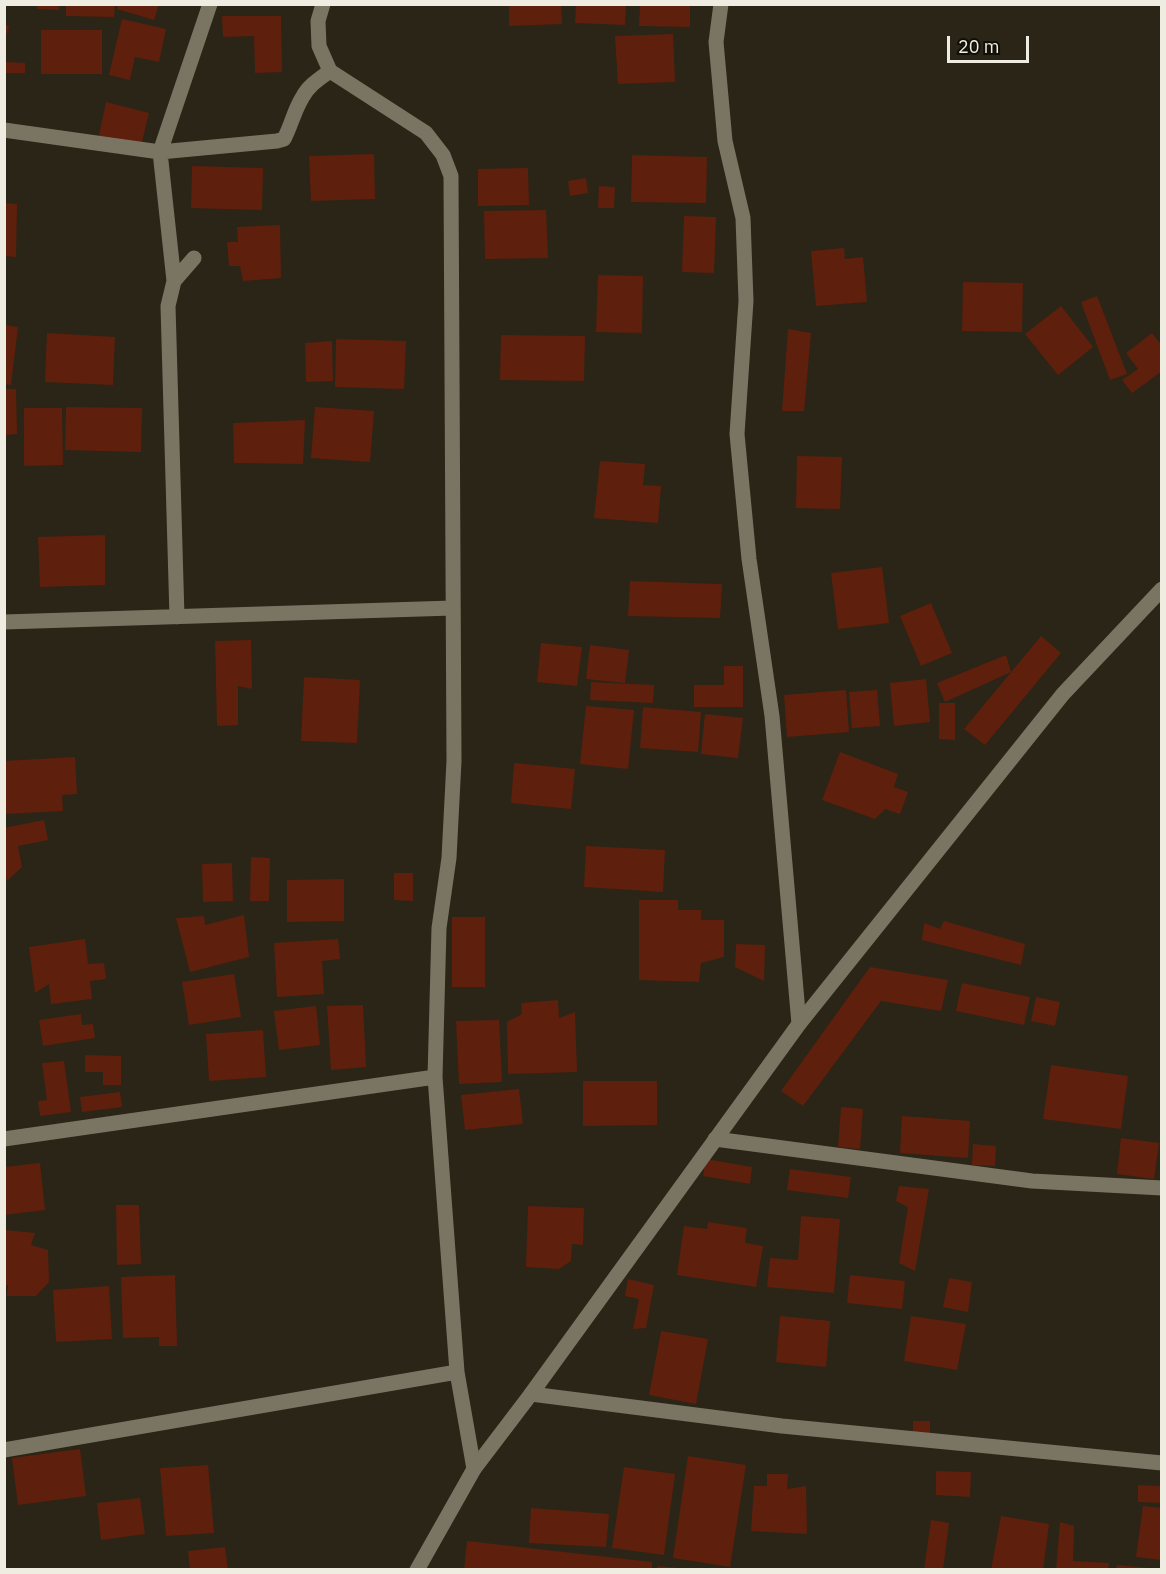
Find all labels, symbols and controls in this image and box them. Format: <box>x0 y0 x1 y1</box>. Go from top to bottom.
scale bar <box>950 24 1032 62</box>
text: 20 m <box>958 35 1000 58</box>

